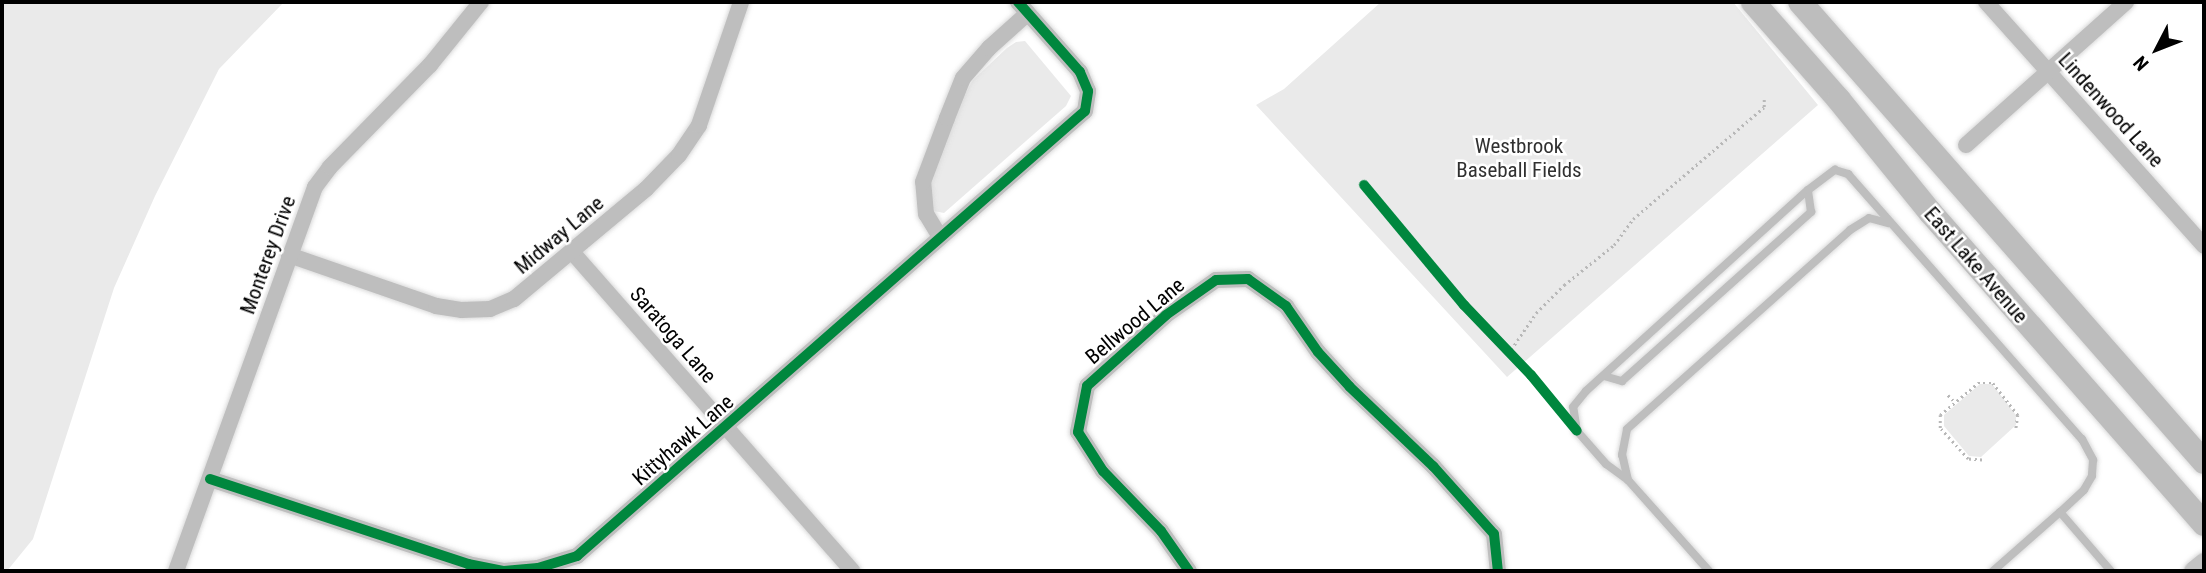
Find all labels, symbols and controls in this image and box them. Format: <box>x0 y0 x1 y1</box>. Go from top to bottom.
north arrow <box>2122 14 2192 84</box>
street label: Lindenwood Lane <box>2053 48 2169 172</box>
text: N <box>2129 51 2153 75</box>
park label: Westbrook Baseball Fields <box>1456 133 1582 183</box>
street label: Midway Lane <box>509 191 609 279</box>
street label: Monterey Drive <box>235 192 301 318</box>
street label: East Lake Avenue <box>1919 202 2033 328</box>
street label: Bellwood Lane <box>1081 272 1189 370</box>
street label: Saratoga Lane <box>625 282 721 388</box>
street label: Kittyhawk Lane <box>627 389 739 491</box>

